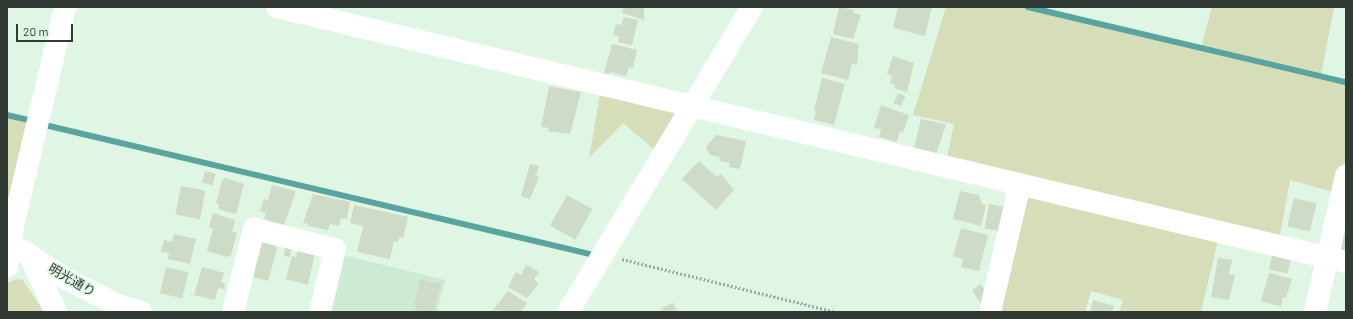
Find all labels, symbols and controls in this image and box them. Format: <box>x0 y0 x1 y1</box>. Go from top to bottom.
scale bar <box>18 16 75 42</box>
text: 20 m <box>23 24 49 38</box>
street label: 明光通り <box>46 260 98 300</box>

